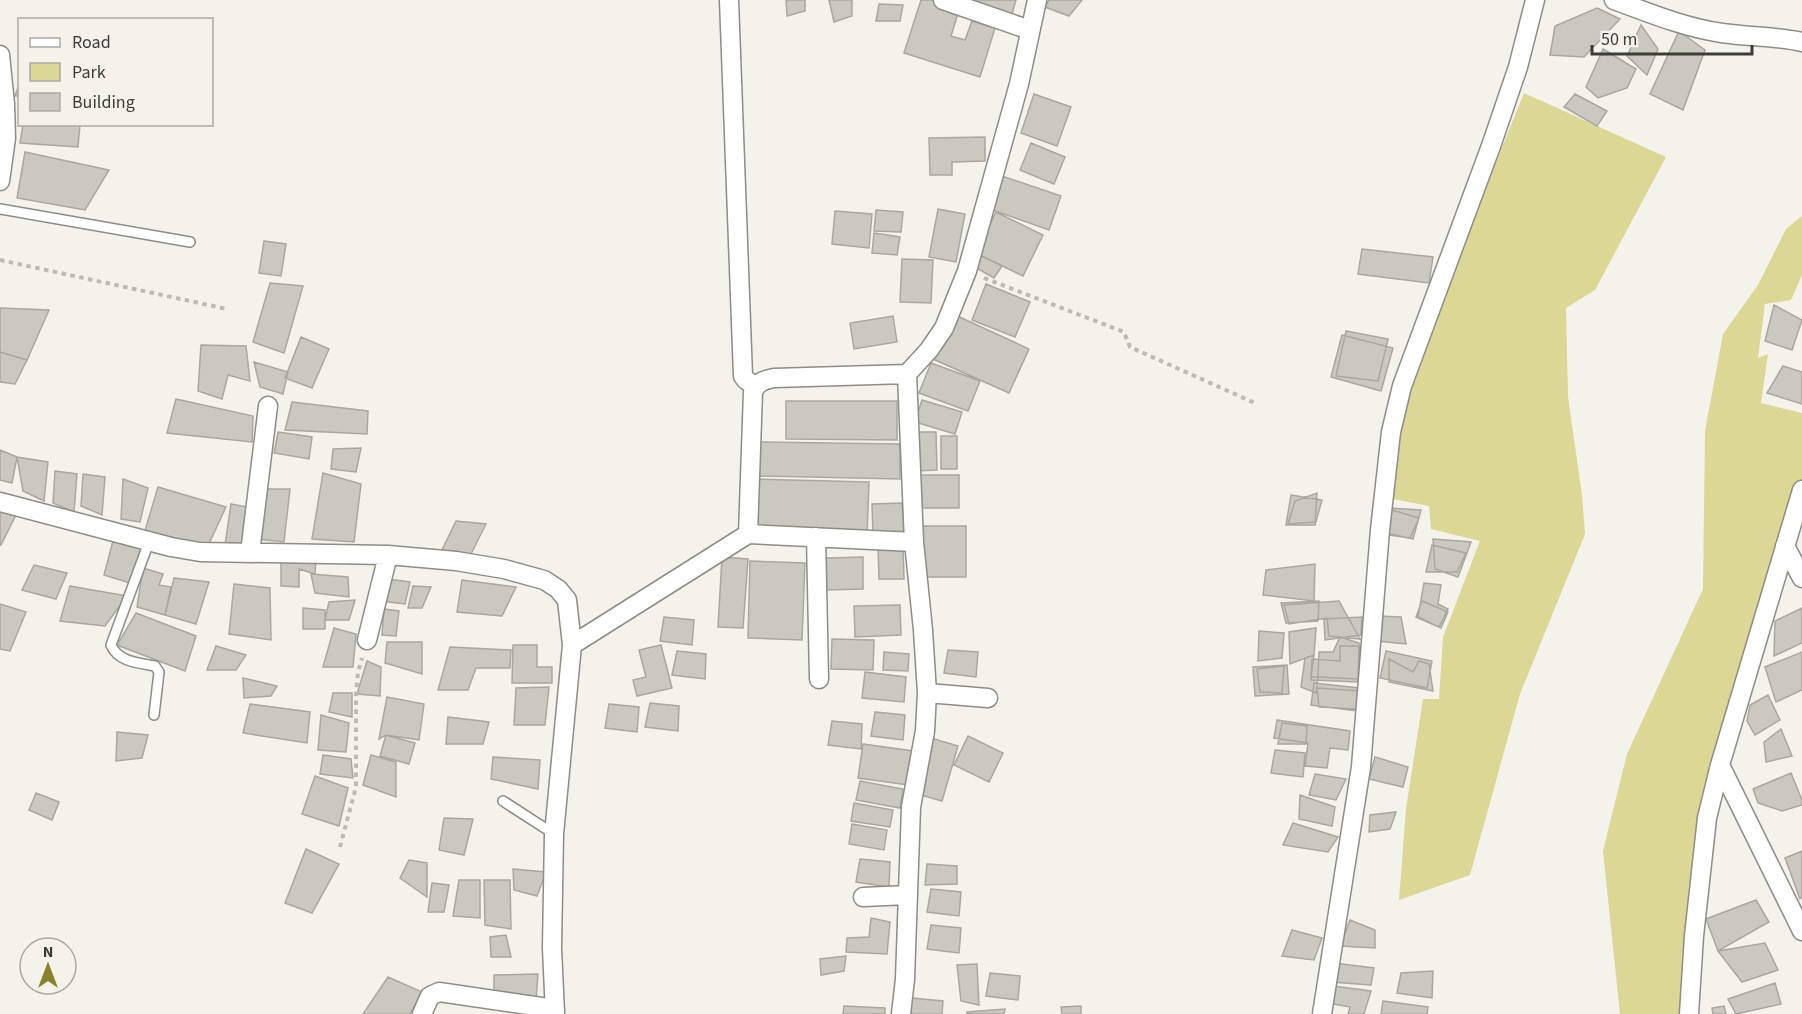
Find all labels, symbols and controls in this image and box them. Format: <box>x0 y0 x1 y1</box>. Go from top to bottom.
legend <box>18 18 213 126</box>
scale bar <box>1592 18 1752 56</box>
text: 50 m <box>1601 27 1637 52</box>
text: Road <box>72 30 111 55</box>
text: Park <box>72 60 106 85</box>
text: Building <box>72 90 135 115</box>
north arrow <box>18 936 78 996</box>
text: N <box>43 941 53 963</box>

